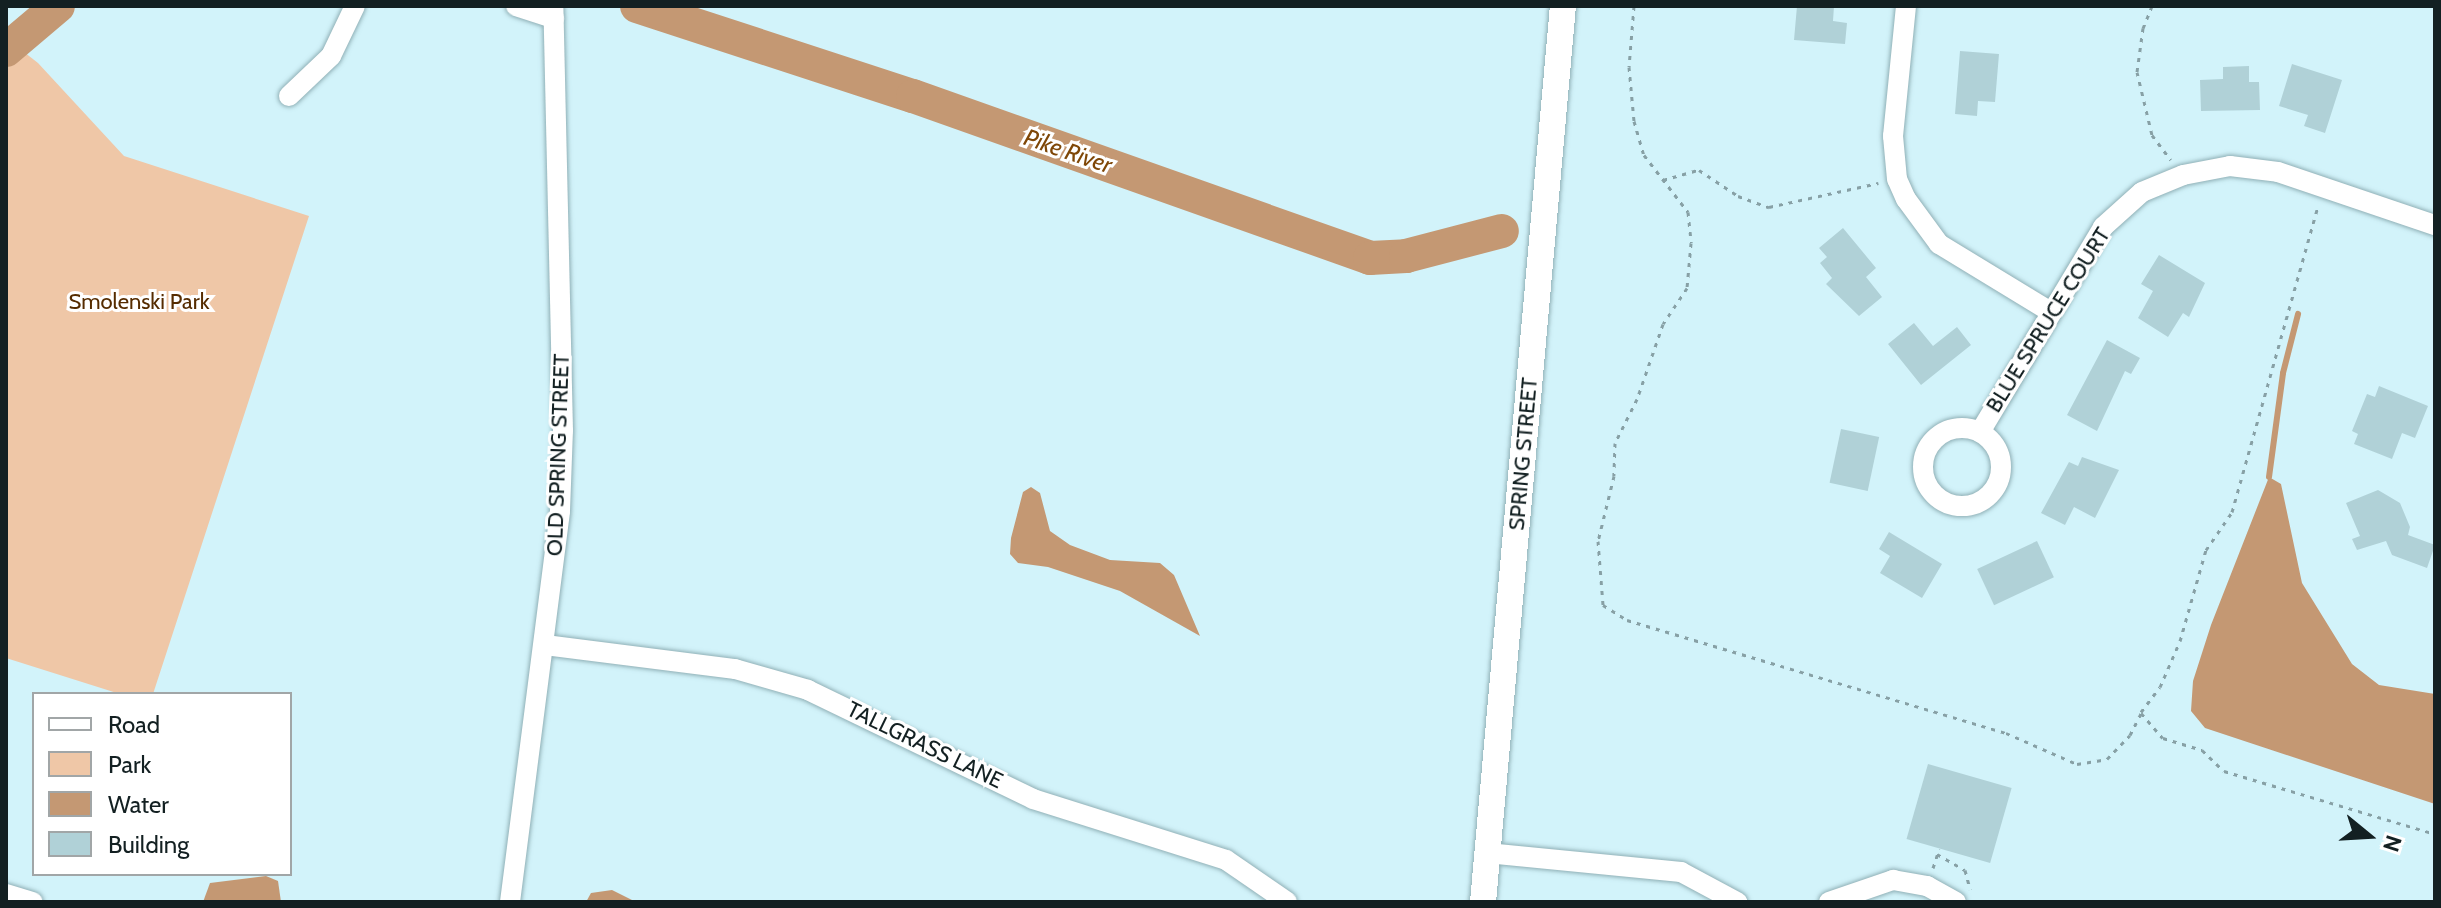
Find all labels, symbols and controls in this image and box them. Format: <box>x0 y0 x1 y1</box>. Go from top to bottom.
water label: Pike River <box>1020 123 1116 179</box>
street label: BLUE SPRUCE COURT <box>1980 223 2116 417</box>
park label: Smolenski Park <box>69 289 209 315</box>
street label: OLD SPRING STREET <box>541 353 575 557</box>
street label: SPRING STREET <box>1503 376 1543 532</box>
legend <box>32 692 292 876</box>
street label: TALLGRASS LANE <box>843 696 1007 794</box>
text: Road <box>108 710 160 739</box>
text: Park <box>108 750 151 779</box>
text: Water <box>108 790 169 819</box>
north arrow <box>2329 796 2409 876</box>
text: Building <box>108 830 189 859</box>
text: N <box>2377 832 2408 855</box>

